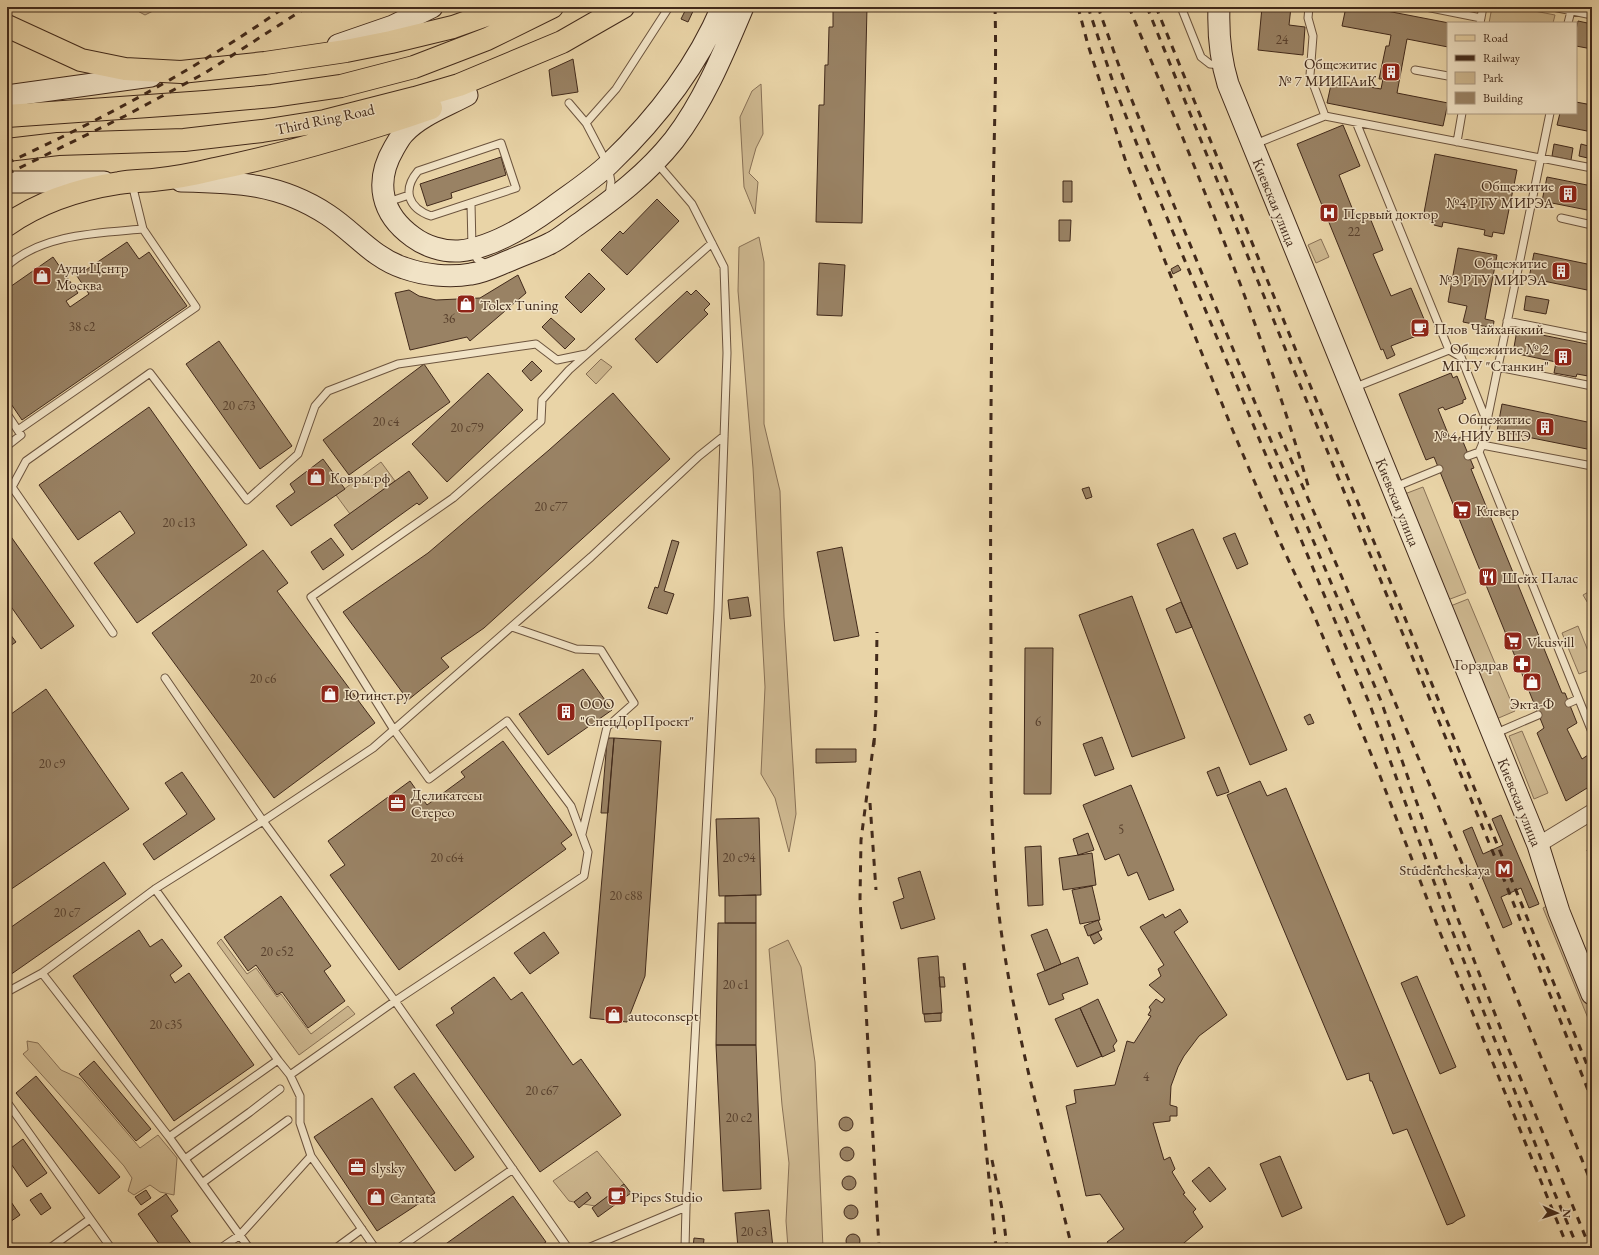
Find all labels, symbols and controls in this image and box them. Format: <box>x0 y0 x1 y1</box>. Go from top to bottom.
legend <box>1447 22 1577 114</box>
text: Road <box>1483 30 1509 46</box>
house number: 24 <box>1276 31 1289 48</box>
text: Railway <box>1483 50 1521 66</box>
place label: Общежитие № 7 МИИГАиК <box>1278 54 1377 90</box>
building icon: Общежитие № 7 МИИГАиК <box>1380 61 1402 83</box>
text: Park <box>1483 70 1504 86</box>
text: Building <box>1483 90 1524 106</box>
street label: Third Ring Road <box>274 99 376 139</box>
street label: Киевская улица <box>1249 155 1301 249</box>
place label: Общежитие №4 РТУ МИРЭА <box>1446 176 1555 212</box>
building icon: Общежитие №4 РТУ МИРЭА <box>1557 183 1579 205</box>
hospital icon: Первый доктор <box>1318 202 1340 224</box>
place label: Первый доктор <box>1343 204 1438 223</box>
house number: 22 <box>1348 223 1361 240</box>
place label: Общежитие №3 РТУ МИРЭА <box>1439 253 1548 289</box>
place label: Ауди Центр Москва <box>55 258 129 294</box>
building icon: Общежитие №3 РТУ МИРЭА <box>1550 260 1572 282</box>
shop icon: Ауди Центр Москва <box>31 265 53 287</box>
shop icon: Tolex Tuning <box>455 293 477 315</box>
place label: Tolex Tuning <box>480 295 559 314</box>
house number: 36 <box>443 310 455 327</box>
cafe icon: Плов Чайханский <box>1409 317 1431 339</box>
house number: 38 с2 <box>69 318 96 335</box>
place label: Плов Чайханский <box>1434 319 1543 338</box>
place label: Общежитие № 2 МГТУ "Станкин" <box>1442 339 1550 375</box>
building icon: Общежитие № 2 МГТУ "Станкин" <box>1552 346 1574 368</box>
house number: 20 с73 <box>223 397 255 414</box>
place label: Общежитие № 4 НИУ ВШЭ <box>1434 409 1531 445</box>
house number: 20 с4 <box>373 413 400 430</box>
building icon: Общежитие № 4 НИУ ВШЭ <box>1534 416 1556 438</box>
house number: 20 с79 <box>451 419 484 436</box>
street label: Киевская улица <box>1372 455 1424 549</box>
shop icon: Ковры.рф <box>305 466 327 488</box>
place label: Ковры.рф <box>330 468 391 487</box>
house number: 20 с77 <box>535 498 568 515</box>
supermarket icon: Клевер <box>1451 499 1473 521</box>
place label: Клевер <box>1476 501 1519 520</box>
house number: 20 с13 <box>163 514 195 531</box>
restaurant icon: Шейх Палас <box>1477 566 1499 588</box>
place label: Шейх Палас <box>1502 568 1578 587</box>
supermarket icon: Vkusvill <box>1502 630 1524 652</box>
place label: Vkusvill <box>1527 632 1575 651</box>
pharmacy icon: Горздрав <box>1511 653 1533 675</box>
place label: Горздрав <box>1454 655 1508 674</box>
house number: 20 с6 <box>250 670 276 687</box>
shop icon: Экта-Ф <box>1521 671 1543 693</box>
shop icon: Ютинет.ру <box>319 683 341 705</box>
place label: Ютинет.ру <box>344 685 410 704</box>
place label: ООО "СпецДорПроект" <box>580 694 694 730</box>
place label: Экта-Ф <box>1510 694 1554 713</box>
building icon: ООО "СпецДорПроект" <box>555 701 577 723</box>
house number: 6 <box>1035 713 1041 730</box>
house number: 20 с9 <box>39 755 66 772</box>
street label: Киевская улица <box>1494 755 1546 849</box>
place label: Деликатесы Стерео <box>411 785 482 821</box>
office icon: Деликатесы Стерео <box>386 792 408 814</box>
house number: 5 <box>1118 821 1124 838</box>
house number: 20 с64 <box>431 849 464 866</box>
house number: 20 с94 <box>723 849 756 866</box>
metro station icon: Studencheskaya <box>1493 858 1515 880</box>
place label: Studencheskaya <box>1399 860 1490 879</box>
house number: 20 с88 <box>610 887 642 904</box>
house number: 20 с7 <box>54 904 81 921</box>
house number: 20 с52 <box>261 943 294 960</box>
house number: 20 с1 <box>723 976 749 993</box>
shop icon: autoconsept <box>603 1004 625 1026</box>
place label: autoconsept <box>628 1006 699 1025</box>
house number: 20 с35 <box>150 1016 182 1033</box>
house number: 4 <box>1143 1068 1150 1085</box>
house number: 20 с67 <box>526 1082 559 1099</box>
house number: 20 с2 <box>726 1109 753 1126</box>
office icon: slysky <box>346 1156 368 1178</box>
place label: slysky <box>371 1158 405 1177</box>
cafe icon: Pipes Studio <box>606 1185 628 1207</box>
shop icon: Cantata <box>365 1186 387 1208</box>
place label: Pipes Studio <box>631 1187 703 1206</box>
place label: Cantata <box>390 1188 436 1207</box>
north arrow <box>1537 1193 1577 1233</box>
text: N <box>1560 1209 1574 1218</box>
house number: 20 с3 <box>741 1223 767 1240</box>

